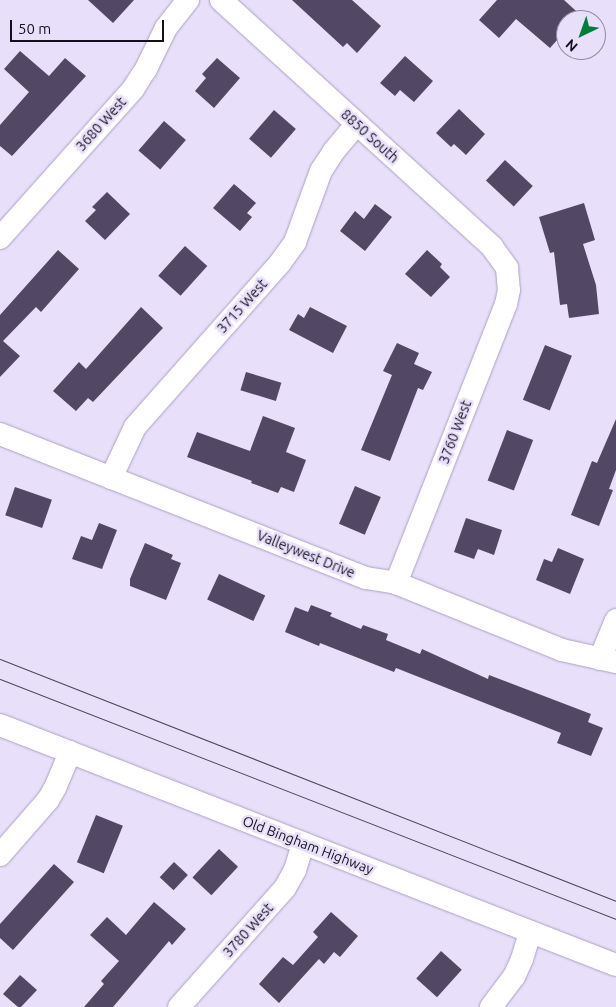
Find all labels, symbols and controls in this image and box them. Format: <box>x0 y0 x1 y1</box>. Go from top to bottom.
scale bar <box>12 10 166 42</box>
north arrow <box>556 10 606 60</box>
text: 50 m <box>18 20 51 37</box>
text: N <box>562 36 581 55</box>
street label: 3680 West <box>72 94 130 154</box>
street label: 8850 South <box>338 106 402 166</box>
street label: 3715 West <box>213 276 271 336</box>
street label: 3760 West <box>435 398 475 466</box>
street label: Valleywest Drive <box>254 527 358 581</box>
street label: Old Bingham Highway <box>240 812 376 878</box>
street label: 3780 West <box>219 900 277 960</box>

